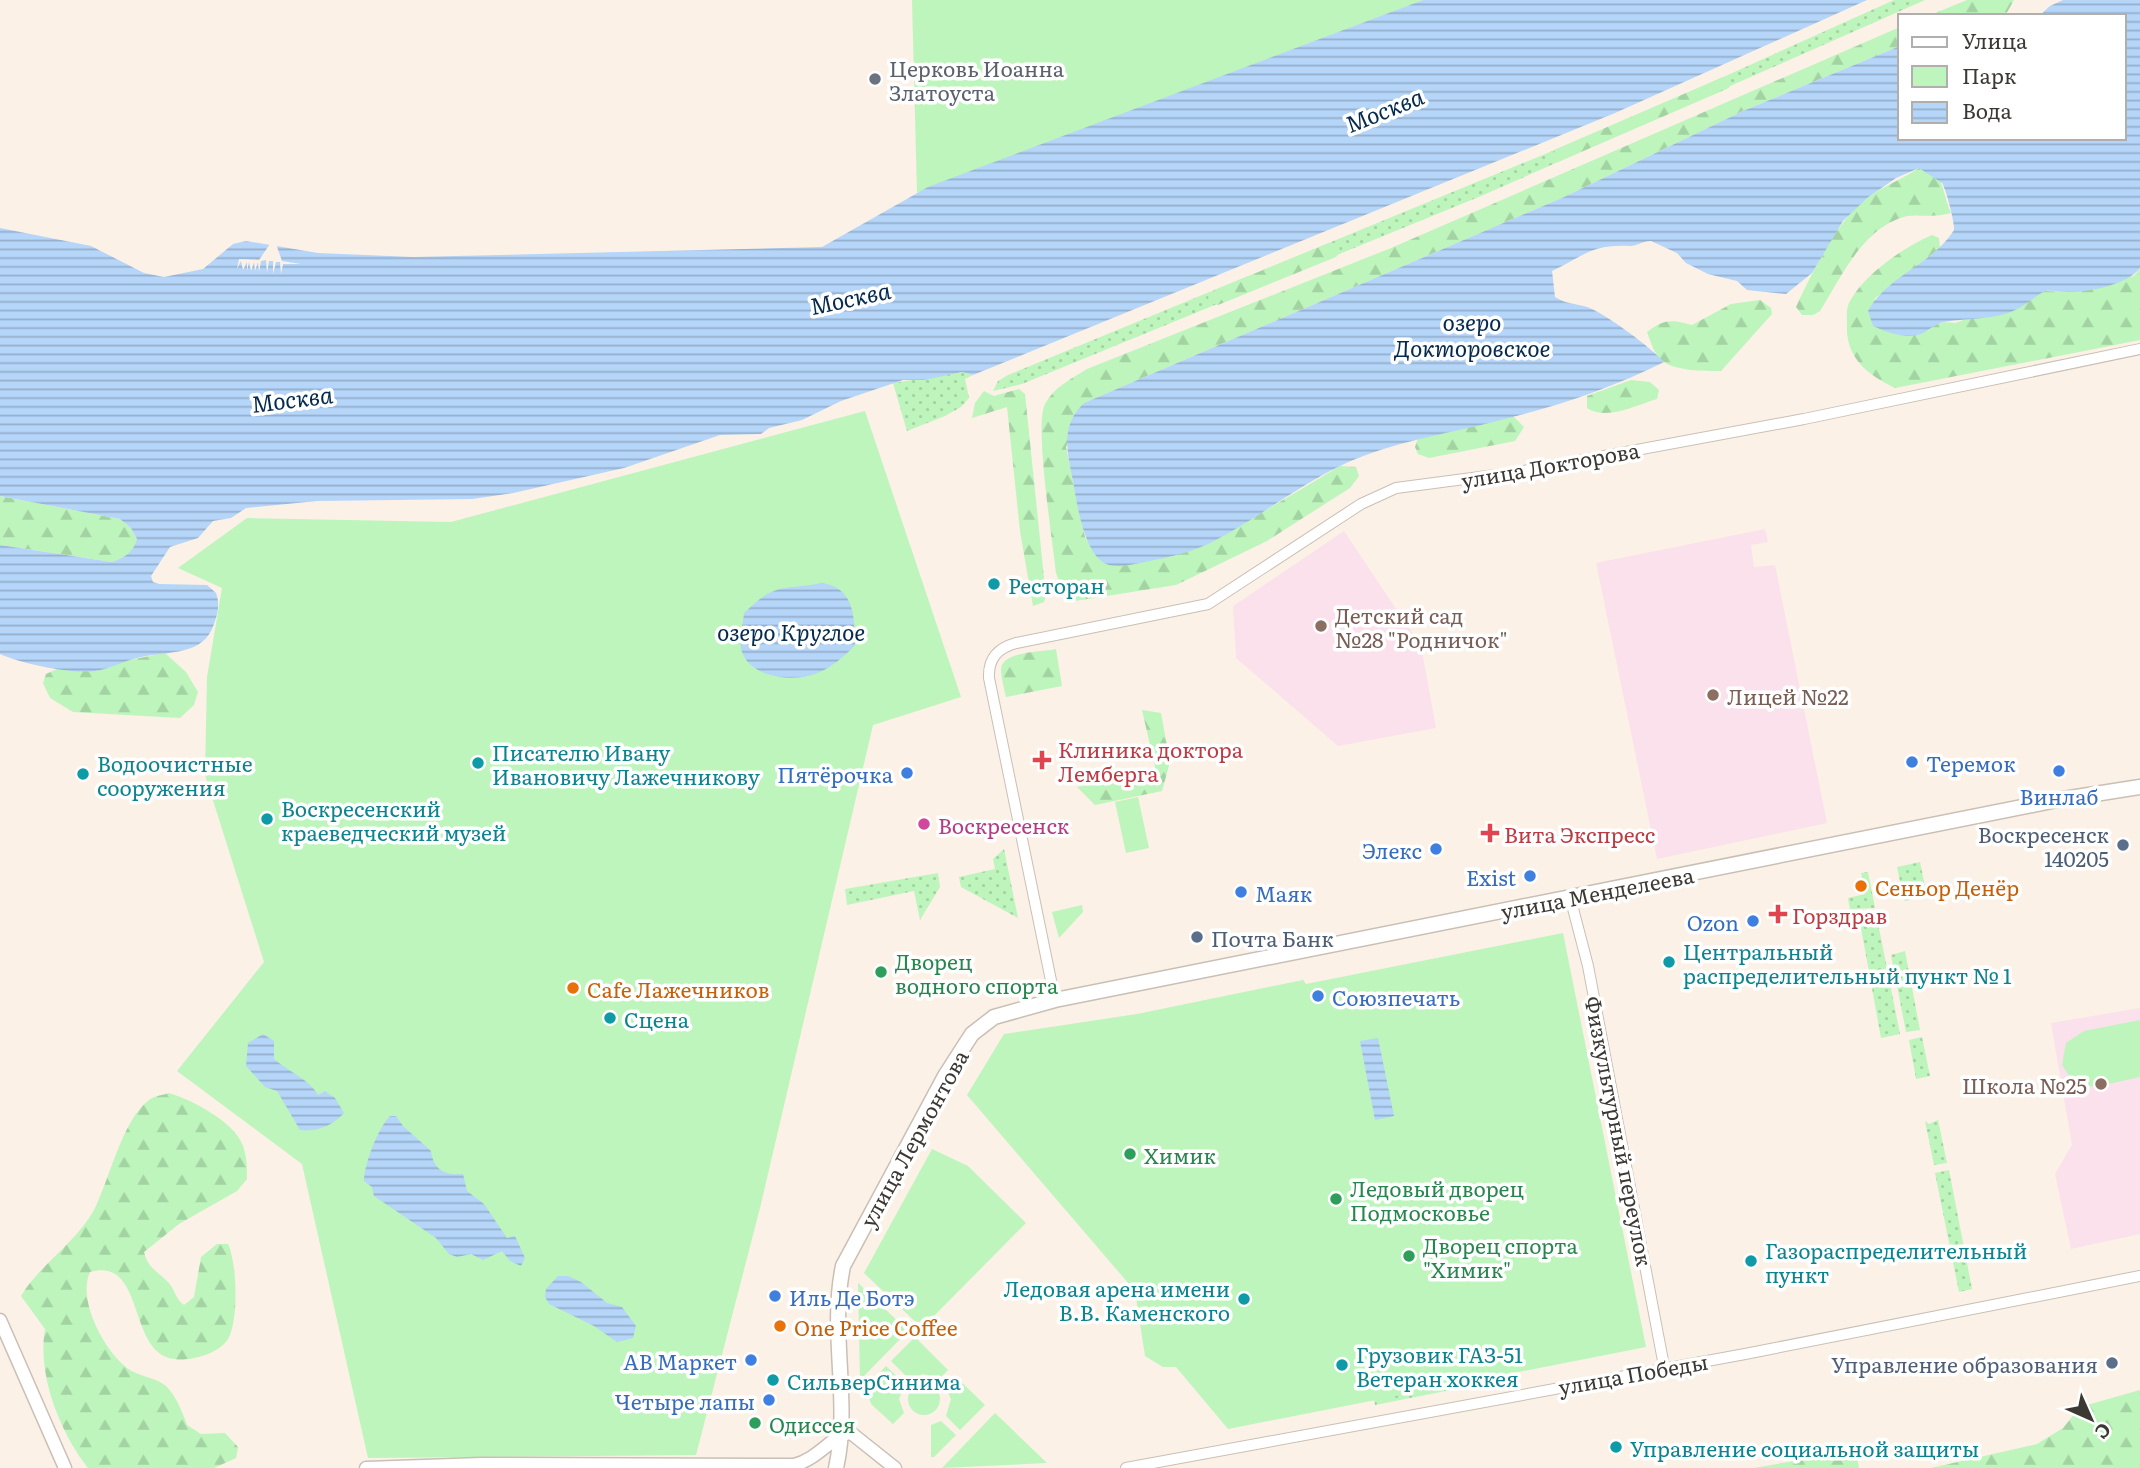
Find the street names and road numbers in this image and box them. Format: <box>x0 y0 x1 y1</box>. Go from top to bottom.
street label: улица Докторова <box>1458 433 1642 495</box>
street label: улица Менделеева <box>1498 858 1697 926</box>
street label: Физкультурный переулок <box>1579 993 1662 1269</box>
street label: улица Лермонтова <box>851 1043 975 1232</box>
street label: улица Победы <box>1556 1345 1710 1401</box>

